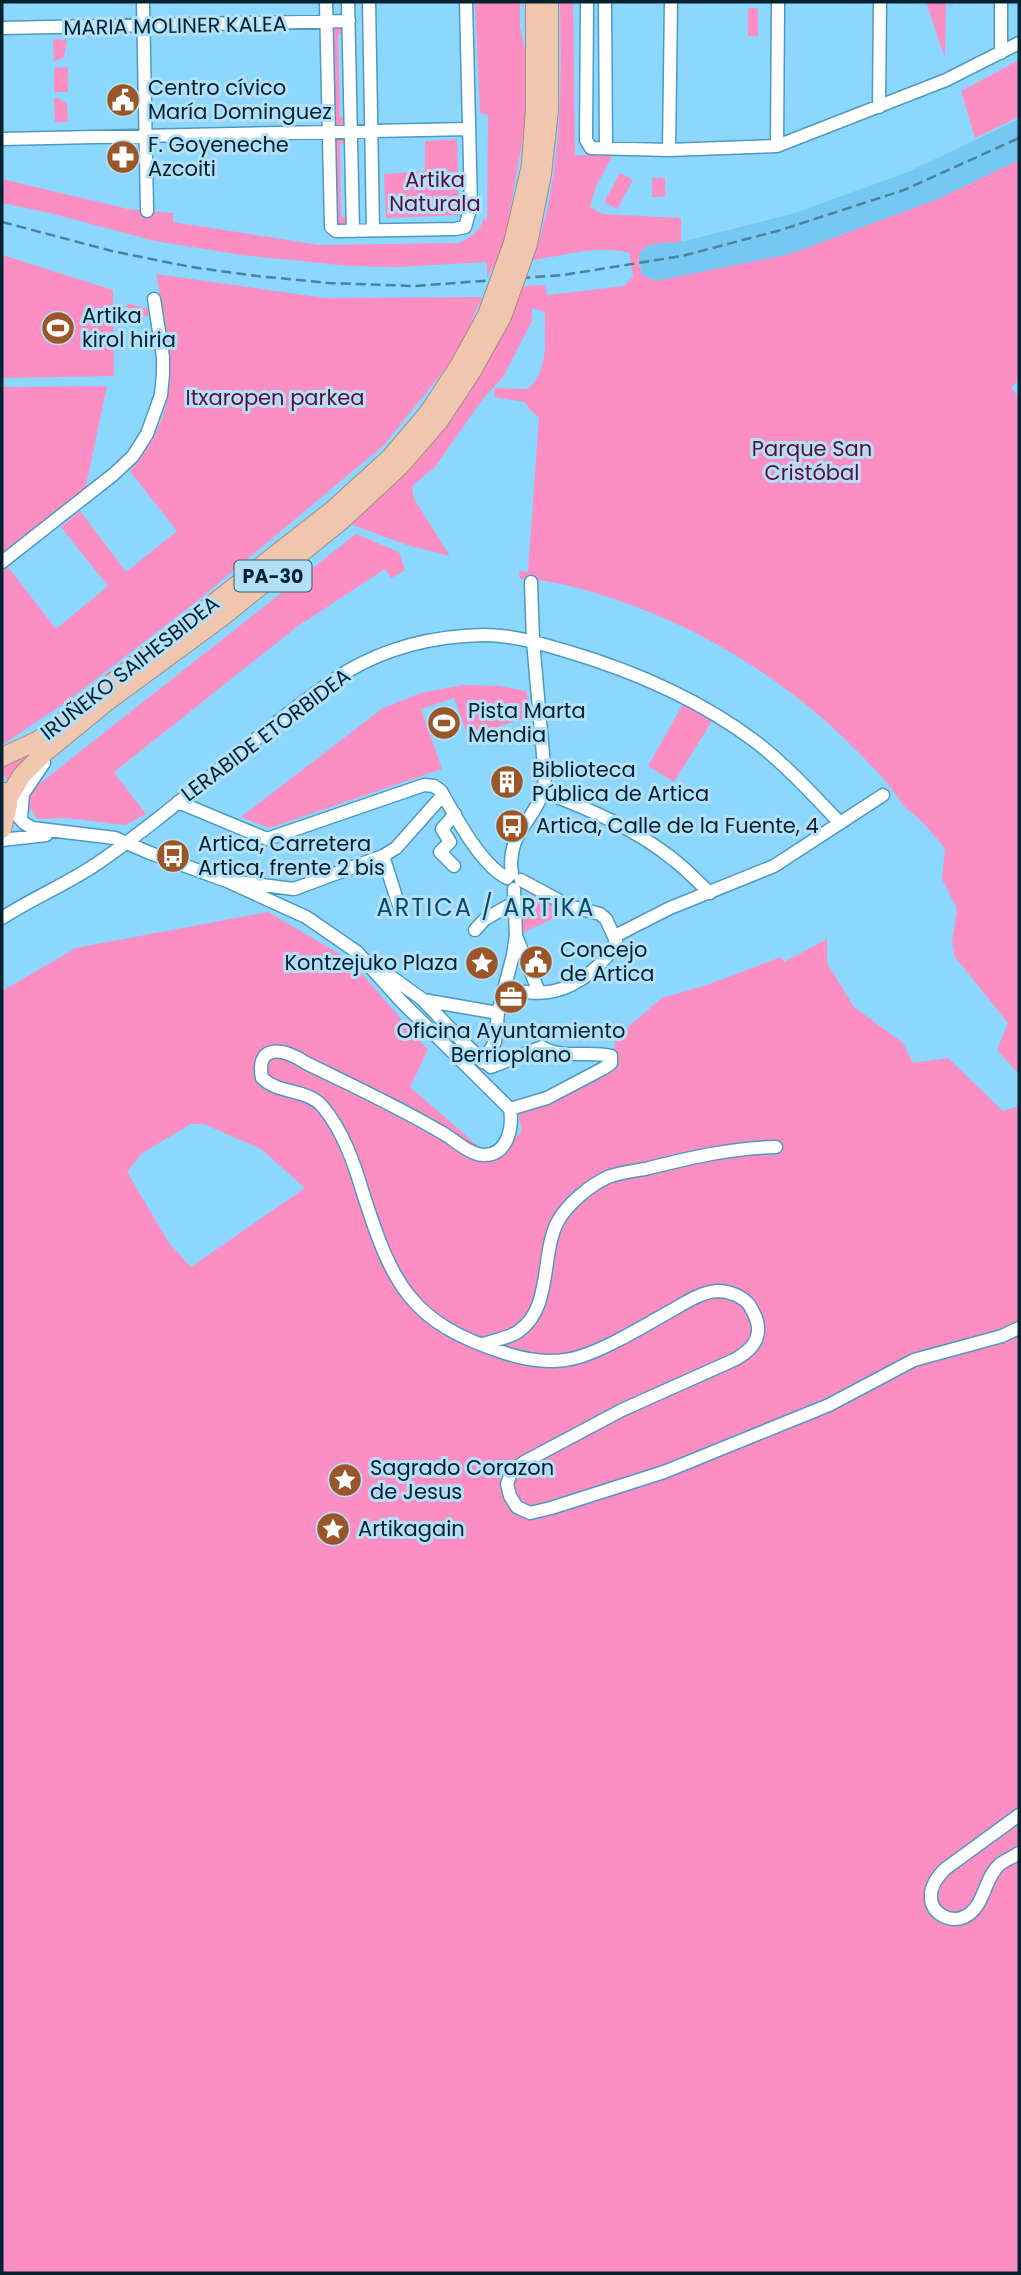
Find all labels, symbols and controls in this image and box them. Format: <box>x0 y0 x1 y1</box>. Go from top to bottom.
street label: MARIA MOLINER KALEA <box>63 9 287 42</box>
place label: Centro cívico María Dominguez <box>148 73 332 126</box>
public building icon: Centro cívico María Dominguez <box>104 81 142 119</box>
place label: F. Goyeneche Azcoiti <box>148 130 289 183</box>
pharmacy icon: F. Goyeneche Azcoiti <box>104 138 142 176</box>
park label: Artika Naturala <box>389 165 481 218</box>
place label: Artika kirol hiria <box>82 301 176 354</box>
sports icon: Artika kirol hiria <box>39 309 77 347</box>
park label: Itxaropen parkea <box>186 383 364 412</box>
park label: Parque San Cristóbal <box>752 434 872 487</box>
road number: PA-30 <box>234 561 312 592</box>
street label: IRUÑEKO SAIHESBIDEA <box>34 589 225 747</box>
street label: LERABIDE ETORBIDEA <box>175 661 356 808</box>
place label: Pista Marta Mendia <box>468 696 586 749</box>
sports icon: Pista Marta Mendia <box>425 704 463 742</box>
place label: Biblioteca Pública de Artica <box>532 755 709 808</box>
building icon: Biblioteca Pública de Artica <box>488 763 526 801</box>
bus stop icon: Artica, Calle de la Fuente, 4 <box>493 807 531 845</box>
place label: Artica, Calle de la Fuente, 4 <box>536 811 819 840</box>
place label: Artica, Carretera Artica, frente 2 bis <box>198 829 385 882</box>
bus stop icon: Artica, Carretera Artica, frente 2 bis <box>154 837 192 875</box>
district label: ARTICA / ARTIKA <box>377 891 595 924</box>
place label: Concejo de Artica <box>560 935 655 988</box>
public building icon: Concejo de Artica <box>517 943 555 981</box>
place icon: Kontzejuko Plaza <box>463 944 501 982</box>
place label: Kontzejuko Plaza <box>285 948 458 977</box>
office icon: Oficina Ayuntamiento Berrioplano <box>492 978 530 1016</box>
place label: Oficina Ayuntamiento Berrioplano <box>397 1016 625 1069</box>
place label: Sagrado Corazon de Jesus <box>370 1453 554 1506</box>
place icon: Sagrado Corazon de Jesus <box>326 1461 364 1499</box>
place icon: Artikagain <box>314 1510 352 1548</box>
place label: Artikagain <box>358 1514 465 1543</box>

